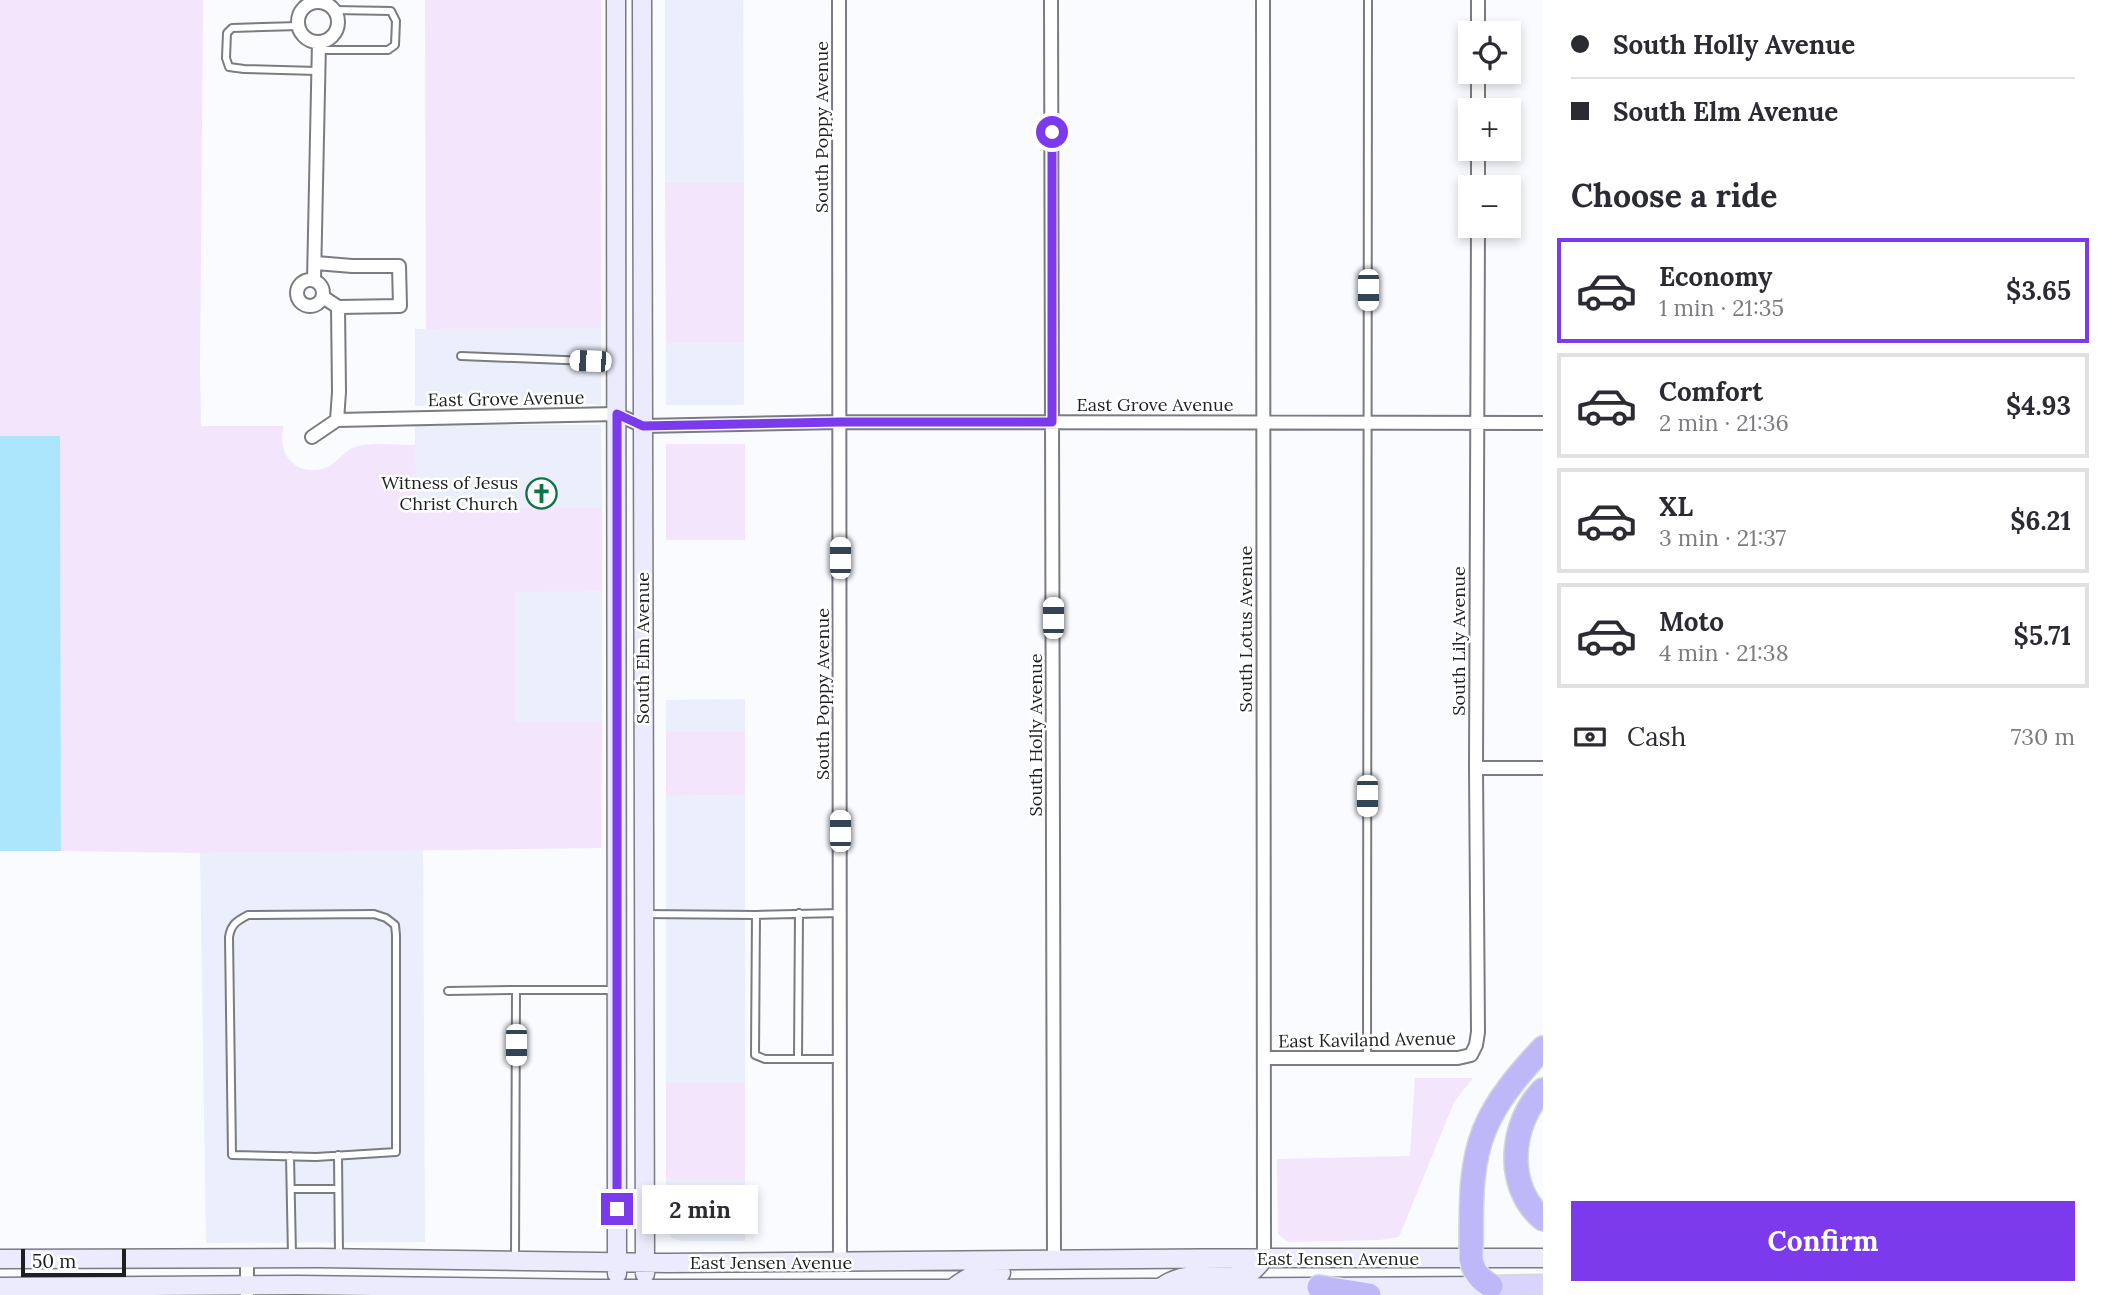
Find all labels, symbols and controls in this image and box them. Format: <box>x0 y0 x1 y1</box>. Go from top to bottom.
map controls <box>1458 21 1521 238</box>
button: locate <box>1458 21 1521 84</box>
text: South Holly Avenue <box>1613 28 1855 61</box>
street label: South Poppy Avenue <box>810 41 833 213</box>
text: South Elm Avenue <box>1613 95 1838 128</box>
button: + <box>1458 98 1521 161</box>
route start <box>1036 116 1068 148</box>
button: − <box>1458 175 1521 238</box>
text: Choose a ride <box>1571 175 1778 216</box>
icon: car <box>1575 259 1638 322</box>
text: Economy <box>1659 260 1772 293</box>
car <box>1358 269 1379 311</box>
text: $3.65 <box>2006 274 2071 307</box>
text: 1 min · 21:35 <box>1659 293 1784 322</box>
car <box>569 350 612 372</box>
icon: car <box>1575 374 1638 437</box>
text: Comfort <box>1659 375 1763 408</box>
street label: East Grove Avenue <box>427 386 585 411</box>
text: $4.93 <box>2006 389 2071 422</box>
street label: East Grove Avenue <box>1077 393 1234 416</box>
text: 2 min · 21:36 <box>1659 408 1789 437</box>
place label: Witness of Jesus Christ Church <box>381 471 518 515</box>
church icon: Witness of Jesus Christ Church <box>524 476 558 510</box>
icon: car <box>1575 489 1638 552</box>
text: XL <box>1659 490 1693 523</box>
text: $6.21 <box>2010 504 2071 537</box>
text: 3 min · 21:37 <box>1659 523 1786 552</box>
car <box>830 537 851 579</box>
street label: South Lotus Avenue <box>1234 545 1257 712</box>
street label: South Lily Avenue <box>1447 566 1470 716</box>
street label: South Elm Avenue <box>631 572 654 724</box>
car <box>1043 597 1064 639</box>
icon: car <box>1575 604 1638 667</box>
text: Moto <box>1659 605 1724 638</box>
street label: South Poppy Avenue <box>811 608 834 780</box>
text: $5.71 <box>2014 619 2071 652</box>
text: 4 min · 21:38 <box>1659 638 1789 667</box>
street label: South Holly Avenue <box>1024 653 1047 817</box>
icon: cash <box>1571 718 1609 756</box>
text: Cash <box>1627 720 1686 753</box>
text: 730 m <box>2011 722 2075 751</box>
car <box>1357 775 1378 817</box>
car <box>830 810 851 852</box>
car <box>506 1024 527 1066</box>
street label: East Kaviland Avenue <box>1278 1026 1456 1053</box>
callout: 2 min <box>642 1184 757 1234</box>
route end <box>601 1193 633 1225</box>
text: 2 min <box>669 1195 731 1224</box>
button: Confirm <box>1571 1201 2075 1281</box>
scale bar <box>21 1246 126 1278</box>
street label: East Jensen Avenue <box>1257 1247 1419 1270</box>
text: 50 m <box>32 1249 76 1273</box>
street label: East Jensen Avenue <box>690 1251 852 1274</box>

